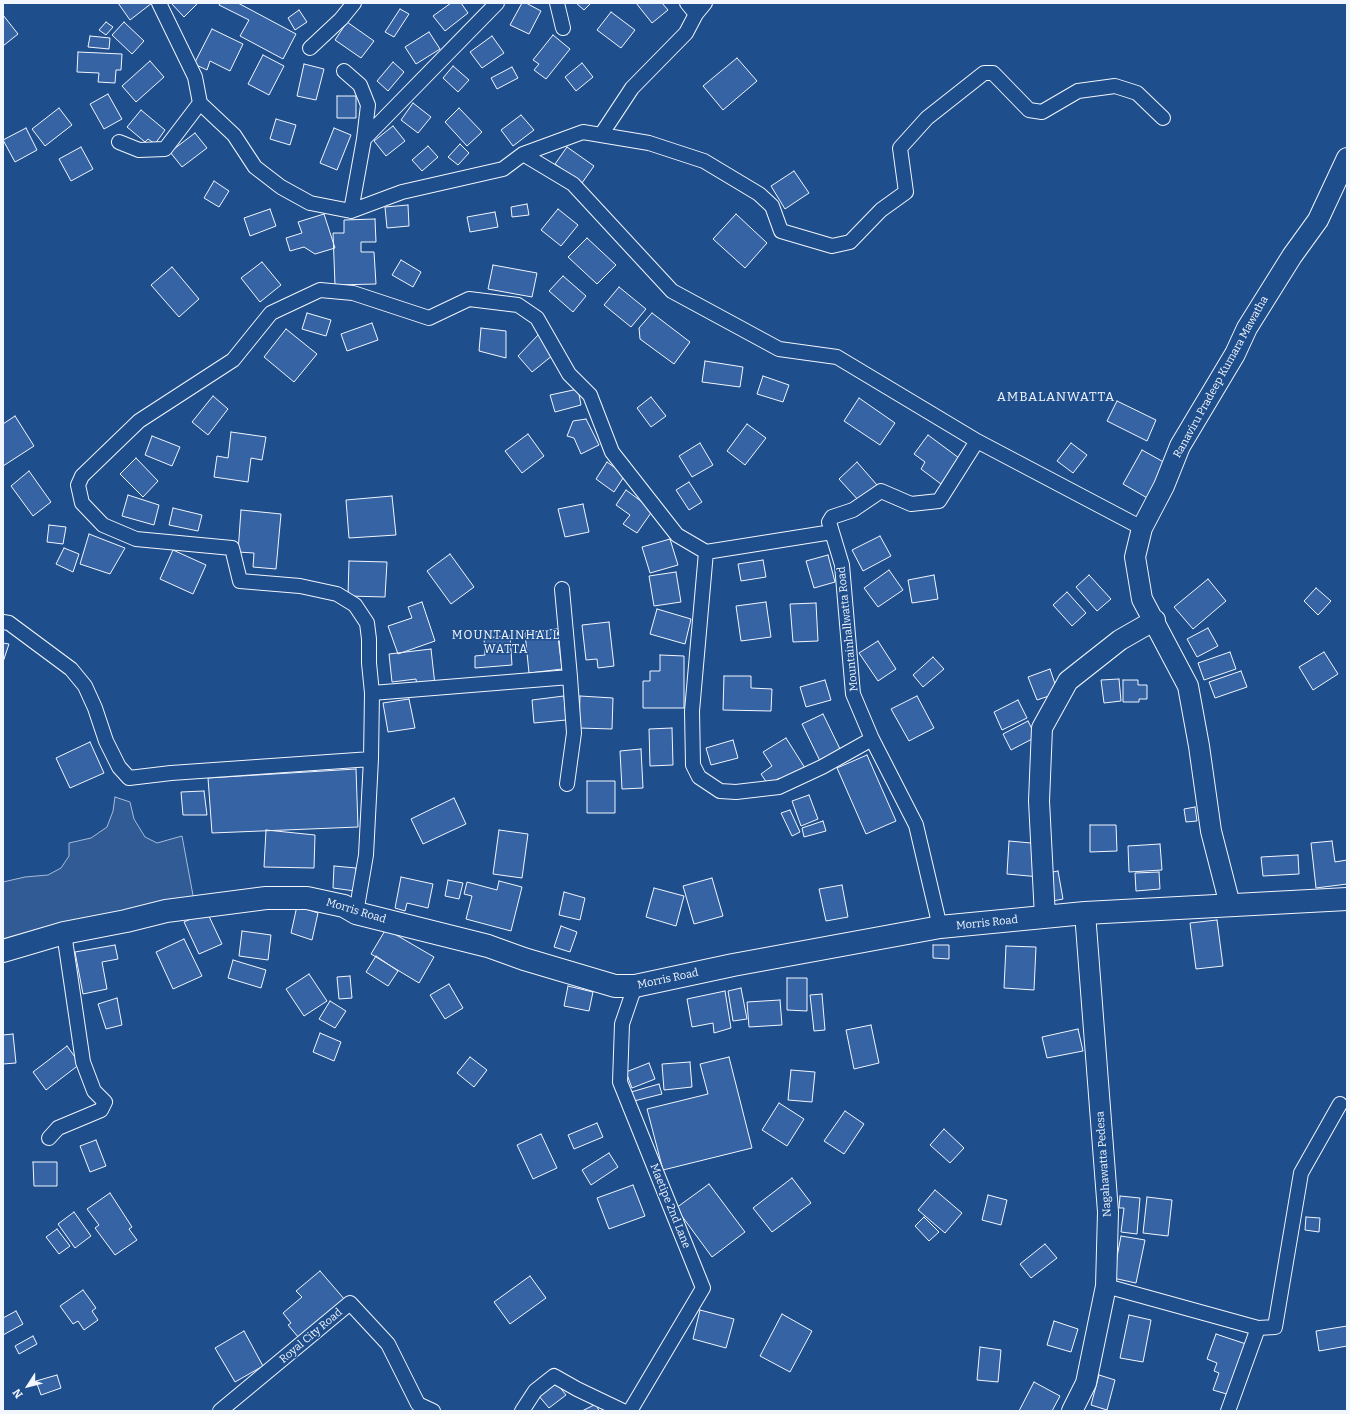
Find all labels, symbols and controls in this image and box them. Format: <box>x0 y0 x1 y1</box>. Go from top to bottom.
street label: Ranaviru Pradeep Kumara Mawatha <box>1171 294 1271 460</box>
district label: AMBALANWATTA <box>997 389 1115 405</box>
street label: Mountainhallwatta Road <box>835 566 861 692</box>
district label: MOUNTAINHALL WATTA <box>452 629 560 657</box>
street label: Morris Road <box>324 896 388 926</box>
street label: Morris Road <box>955 913 1019 933</box>
street label: Morris Road <box>636 966 700 992</box>
street label: Nagahawatta Pedesa <box>1094 1111 1114 1217</box>
street label: Maetipe 2nd Lane <box>647 1162 693 1250</box>
street label: Royal City Road <box>277 1306 345 1366</box>
north arrow <box>8 1366 48 1406</box>
text: N <box>10 1386 26 1401</box>

